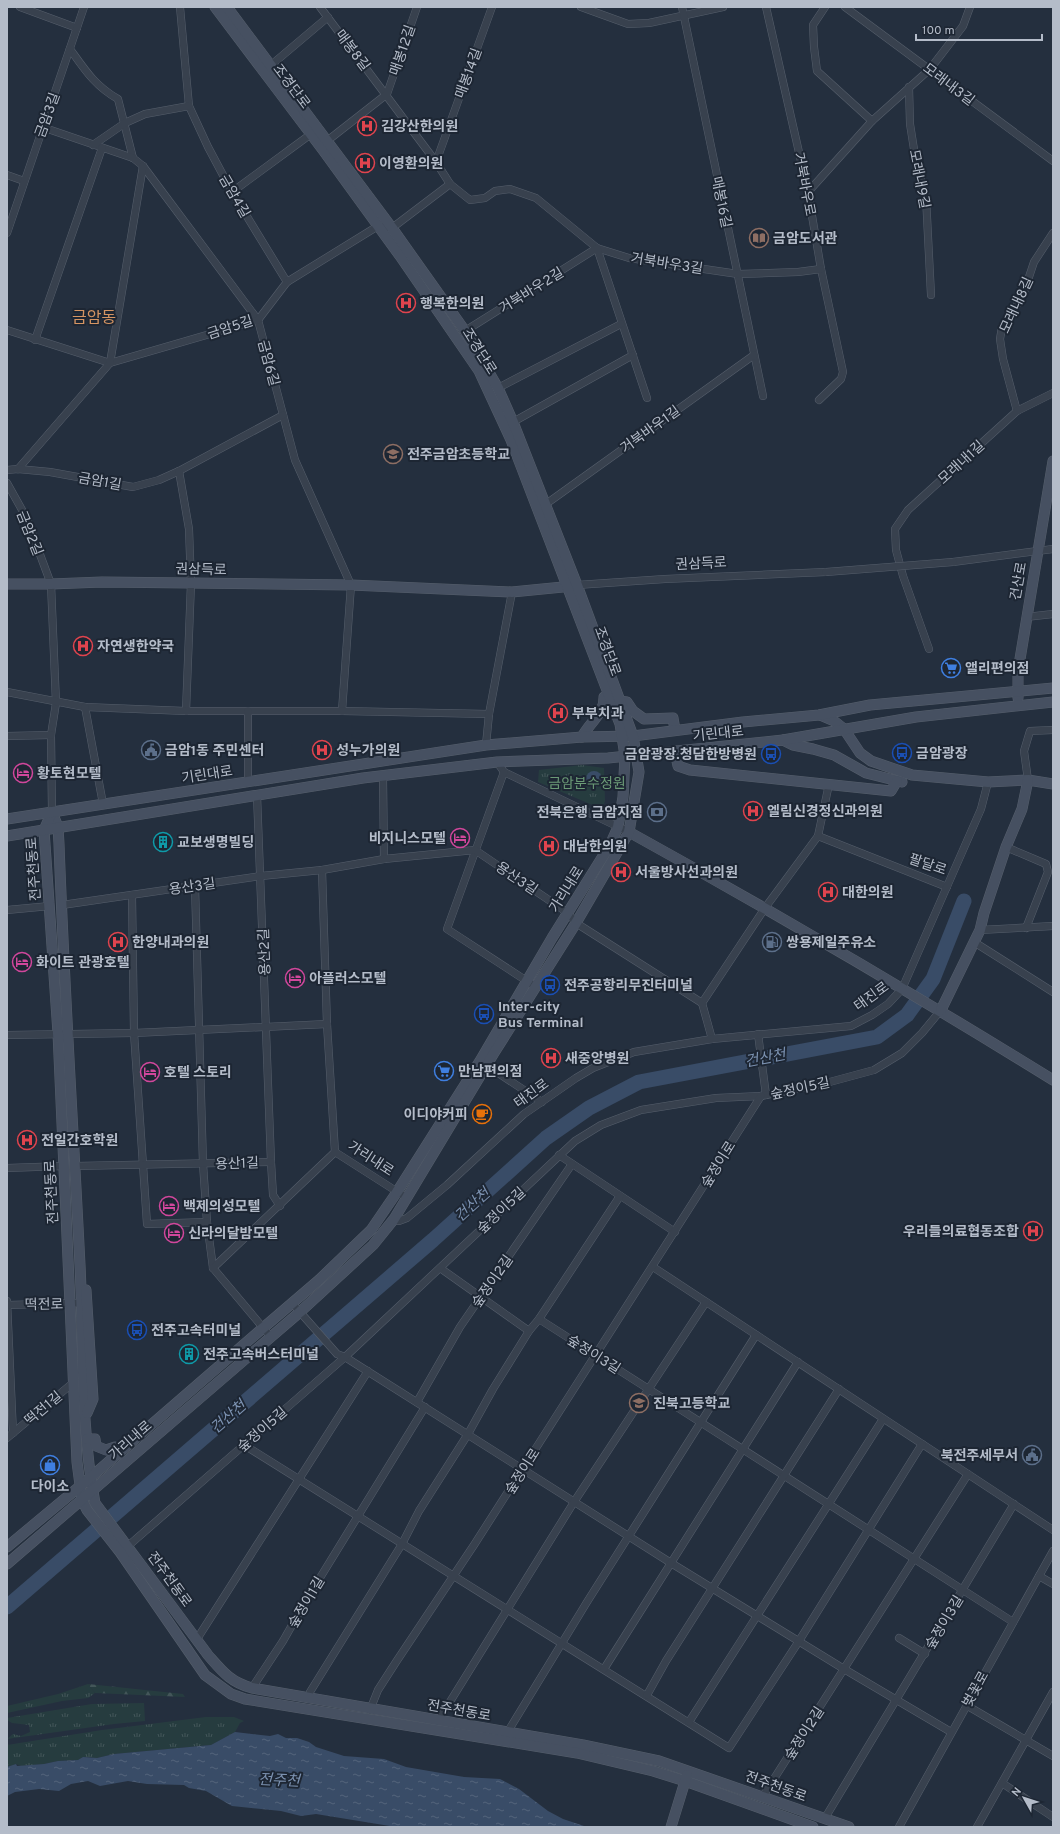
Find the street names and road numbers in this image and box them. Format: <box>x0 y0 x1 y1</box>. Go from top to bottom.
street label: 매봉12길 <box>387 23 420 78</box>
street label: 매봉8길 <box>331 27 373 75</box>
street label: 매봉14길 <box>452 46 486 101</box>
street label: 모래내3길 <box>919 60 977 110</box>
street label: 조경단로 <box>269 61 313 113</box>
street label: 금암3길 <box>32 90 64 141</box>
street label: 모래내9길 <box>904 148 933 210</box>
street label: 거북바우로 <box>789 151 818 218</box>
street label: 금암4길 <box>215 172 253 222</box>
street label: 매봉16길 <box>707 175 734 230</box>
street label: 거북바우3길 <box>629 250 704 279</box>
street label: 거북바우2길 <box>496 265 567 318</box>
street label: 모래내8길 <box>997 275 1038 336</box>
street label: 금암5길 <box>205 313 256 344</box>
street label: 조경단로 <box>458 325 500 378</box>
street label: 금암6길 <box>253 338 282 388</box>
street label: 거북바우1길 <box>618 403 684 458</box>
street label: 모래내1길 <box>935 438 989 488</box>
street label: 금암1길 <box>77 470 123 495</box>
street label: 금암2길 <box>12 508 45 559</box>
street label: 권삼득로 <box>675 555 727 574</box>
street label: 건산로 <box>1008 561 1031 602</box>
street label: 권삼득로 <box>175 562 227 579</box>
street label: 조경단로 <box>590 624 623 679</box>
street label: 기린대로 <box>692 723 745 746</box>
street label: 기린대로 <box>180 763 234 788</box>
street label: 전주천동로 <box>23 836 45 902</box>
street label: 팔달로 <box>906 851 949 880</box>
street label: 용산3길 <box>492 859 540 899</box>
street label: 가리내로 <box>546 863 588 916</box>
street label: 용산3길 <box>168 876 217 899</box>
street label: 용산2길 <box>256 928 275 976</box>
street label: 태진로 <box>851 979 893 1015</box>
street label: 숲정이5길 <box>769 1075 832 1104</box>
street label: 태진로 <box>511 1076 553 1112</box>
street label: 가리내로 <box>344 1138 397 1180</box>
street label: 숲정이로 <box>698 1138 740 1191</box>
street label: 용산1길 <box>215 1155 259 1174</box>
street label: 전주천동로 <box>41 1159 63 1225</box>
street label: 숲정이5길 <box>474 1184 530 1238</box>
street label: 숲정이2길 <box>469 1252 517 1311</box>
street label: 떡전로 <box>25 1297 64 1314</box>
street label: 숲정이3길 <box>563 1332 623 1378</box>
street label: 떡전1길 <box>22 1389 66 1430</box>
street label: 숲정이5길 <box>235 1404 291 1456</box>
street label: 가리내로 <box>106 1418 156 1464</box>
street label: 숲정이로 <box>502 1445 544 1498</box>
street label: 전주천동로 <box>143 1548 195 1611</box>
street label: 숲정이1길 <box>285 1574 329 1631</box>
street label: 숲정이3길 <box>923 1593 968 1653</box>
street label: 벚꽃로 <box>960 1669 993 1711</box>
street label: 전주천동로 <box>426 1697 492 1725</box>
street label: 숲정이2길 <box>782 1704 829 1764</box>
street label: 전주천동로 <box>742 1767 809 1806</box>

